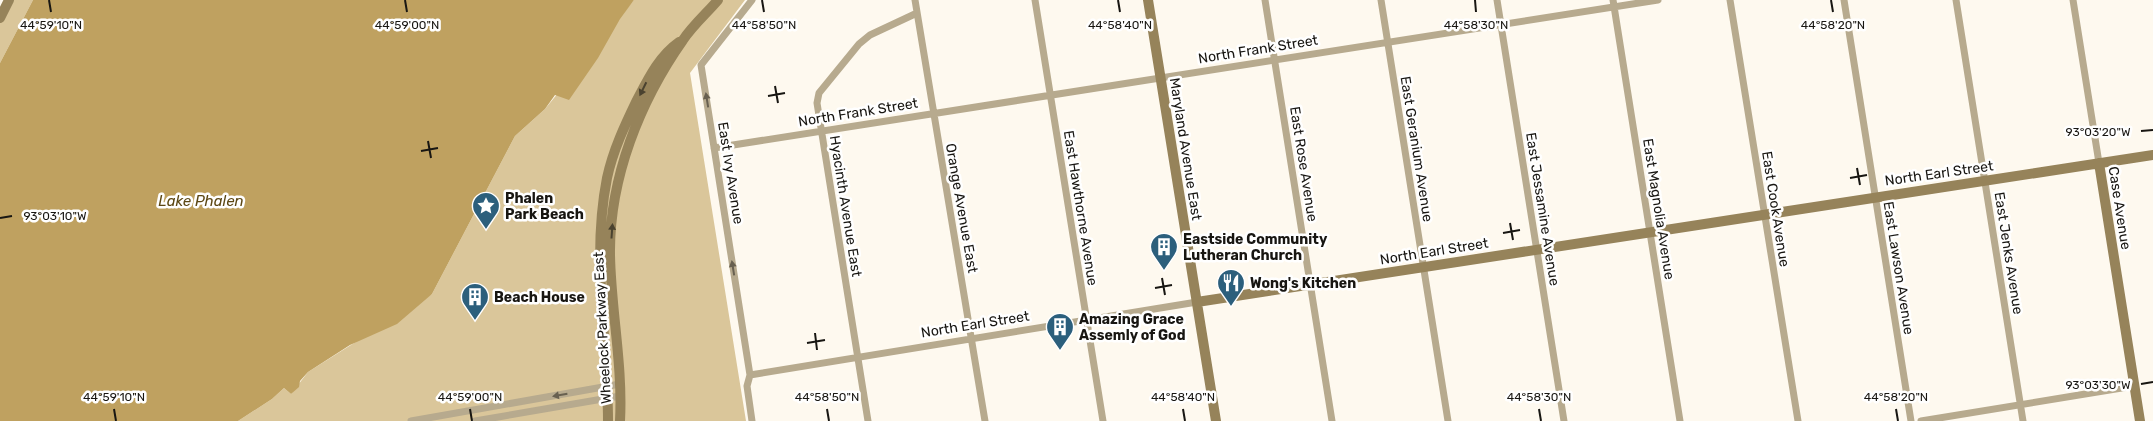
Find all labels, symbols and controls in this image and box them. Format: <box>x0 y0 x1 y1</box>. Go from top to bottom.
text: 44°59'10"N <box>20 18 82 32</box>
text: 44°59'00"N <box>375 18 439 32</box>
text: 44°58'50"N <box>732 18 796 32</box>
text: 44°58'40"N <box>1088 18 1152 32</box>
text: 44°58'30"N <box>1444 18 1508 32</box>
text: 44°58'20"N <box>1801 18 1865 32</box>
street label: North Frank Street <box>1197 32 1320 67</box>
street label: East Geranium Avenue <box>1397 75 1436 223</box>
street label: Maryland Avenue East <box>1166 77 1205 222</box>
one-way arrow <box>638 82 646 96</box>
one-way arrow <box>702 92 710 108</box>
street label: North Frank Street <box>797 95 920 130</box>
street label: East Rose Avenue <box>1286 105 1321 223</box>
street label: East Ivy Avenue <box>714 121 747 226</box>
text: 93°03'20"W <box>2065 125 2131 139</box>
street label: East Hawthorne Avenue <box>1060 129 1101 287</box>
street label: East Jessamine Avenue <box>1522 131 1563 287</box>
street label: Hyacinth Avenue East <box>826 134 865 279</box>
street label: East Magnolia Avenue <box>1639 137 1678 281</box>
street label: Orange Avenue East <box>942 142 981 275</box>
street label: East Cook Avenue <box>1758 150 1793 268</box>
street label: North Earl Street <box>1884 157 1995 190</box>
street label: Case Avenue <box>2105 165 2135 251</box>
place label: Phalen Park Beach <box>505 190 584 223</box>
place icon: Phalen Park Beach <box>471 191 501 230</box>
street label: East Jenks Avenue <box>1990 191 2027 316</box>
water label: Lake Phalen <box>158 192 244 210</box>
street label: East Lawson Avenue <box>1880 200 1917 336</box>
text: 93°03'10"W <box>23 209 87 223</box>
one-way arrow <box>608 222 616 238</box>
place label: Eastside Community Lutheran Church <box>1183 231 1328 264</box>
building icon: Eastside Community Lutheran Church <box>1149 232 1179 271</box>
street label: North Earl Street <box>1379 234 1490 268</box>
street label: Wheelock Parkway East <box>590 251 615 405</box>
one-way arrow <box>729 259 737 275</box>
restaurant icon: Wong's Kitchen <box>1216 268 1246 307</box>
place label: Wong's Kitchen <box>1250 275 1356 292</box>
building icon: Beach House <box>460 282 490 321</box>
place label: Beach House <box>494 289 585 306</box>
street label: North Earl Street <box>920 307 1031 341</box>
place label: Amazing Grace Assemly of God <box>1079 311 1186 344</box>
building icon: Amazing Grace Assemly of God <box>1045 312 1075 351</box>
text: 93°03'30"W <box>2065 378 2131 392</box>
text: 44°59'10"N <box>83 390 145 404</box>
text: 44°59'00"N <box>438 390 502 404</box>
text: 44°58'50"N <box>795 390 859 404</box>
text: 44°58'40"N <box>1151 390 1215 404</box>
text: 44°58'30"N <box>1507 390 1571 404</box>
text: 44°58'20"N <box>1864 390 1928 404</box>
one-way arrow <box>551 391 567 399</box>

